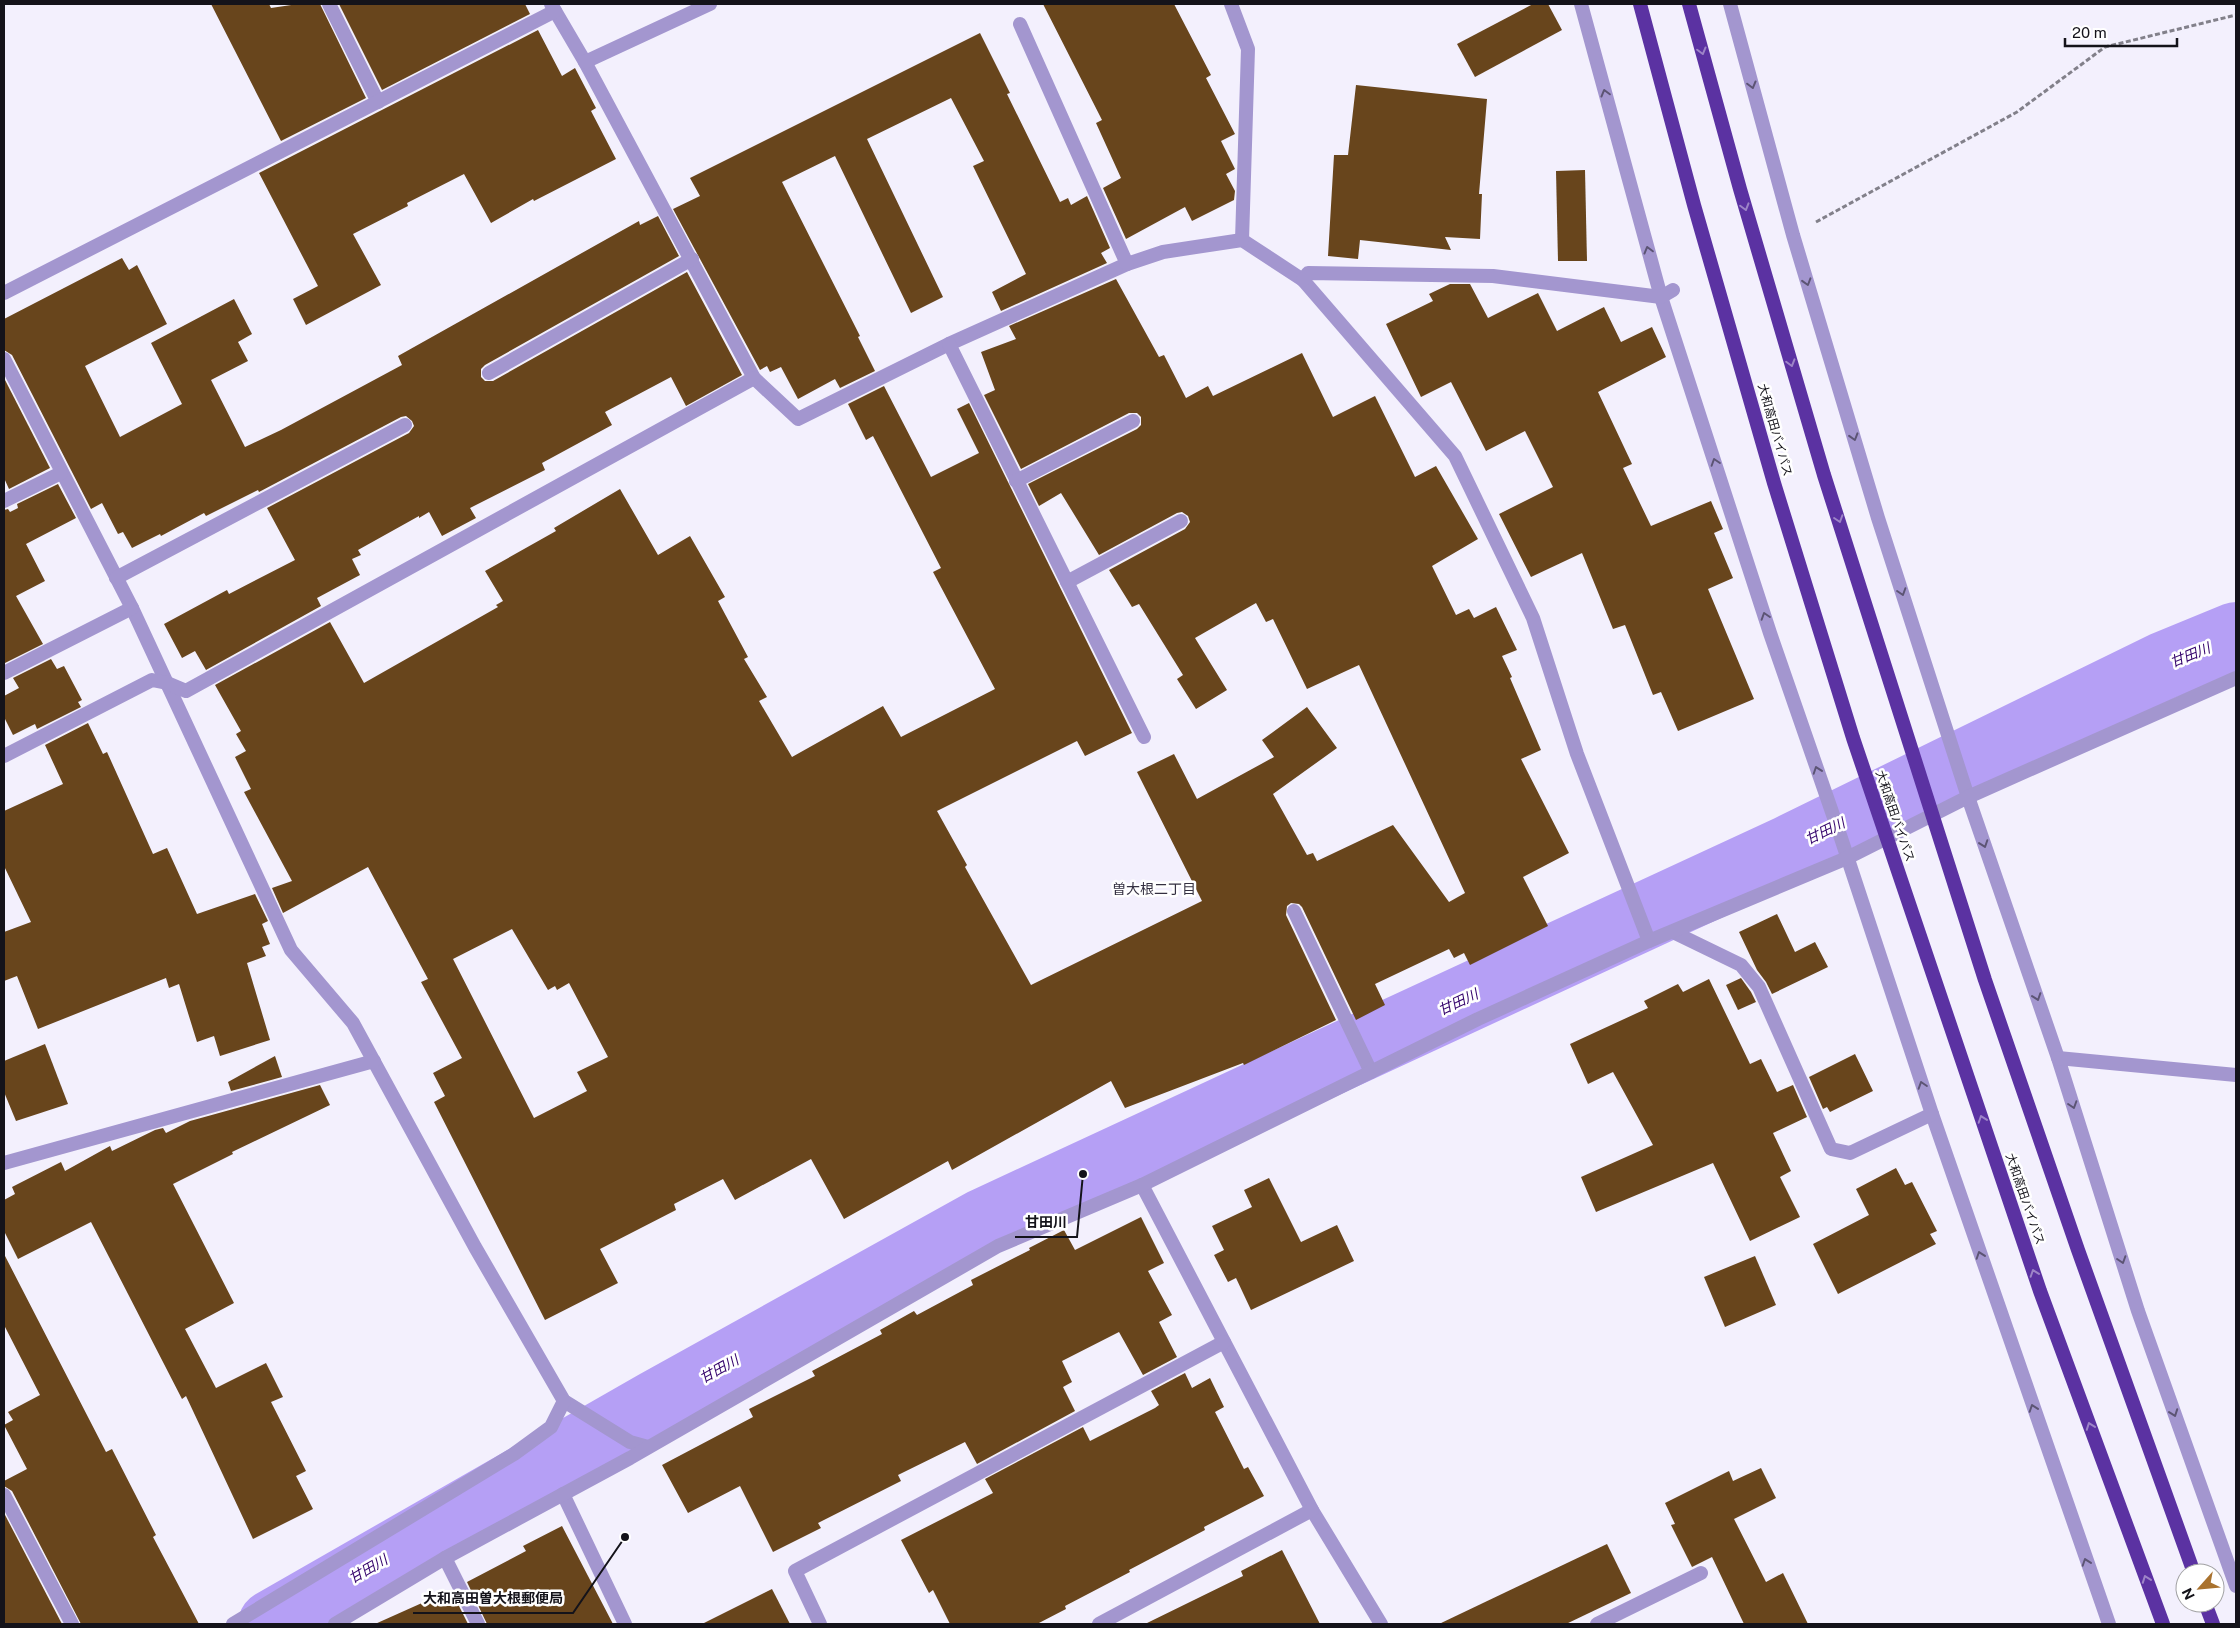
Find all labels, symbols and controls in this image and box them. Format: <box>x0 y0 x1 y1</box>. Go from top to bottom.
scale bar <box>2065 15 2178 47</box>
text: 20 m <box>2072 24 2107 41</box>
one-way arrow <box>1696 46 1707 55</box>
one-way arrow <box>1747 80 1757 88</box>
one-way arrow <box>1601 90 1611 98</box>
one-way arrow <box>1740 203 1750 211</box>
one-way arrow <box>1644 246 1654 254</box>
one-way arrow <box>1802 277 1812 285</box>
one-way arrow <box>1786 359 1796 367</box>
street label: 大和高田バイパス <box>1755 382 1795 478</box>
one-way arrow <box>1848 433 1858 441</box>
one-way arrow <box>1710 458 1720 466</box>
one-way arrow <box>1833 514 1843 522</box>
one-way arrow <box>1897 588 1907 596</box>
one-way arrow <box>1760 613 1770 621</box>
water label: 甘田川 <box>2168 639 2214 670</box>
one-way arrow <box>1813 766 1823 775</box>
street label: 大和高田バイパス <box>1873 768 1917 864</box>
water label: 甘田川 <box>1803 814 1849 847</box>
one-way arrow <box>1978 839 1988 847</box>
district label: 曽大根二丁目 <box>1112 881 1196 897</box>
water label: 甘田川 <box>1436 985 1482 1018</box>
one-way arrow <box>2031 993 2041 1001</box>
one-way arrow <box>1917 1081 1927 1089</box>
one-way arrow <box>2067 1100 2077 1108</box>
one-way arrow <box>1978 1116 1988 1124</box>
street label: 大和高田バイパス <box>2003 1151 2047 1247</box>
callout: 甘田川 <box>1015 1208 1077 1237</box>
text: 甘田川 <box>1025 1214 1067 1230</box>
one-way arrow <box>1976 1251 1986 1260</box>
one-way arrow <box>2116 1255 2126 1263</box>
one-way arrow <box>2030 1269 2040 1278</box>
water label: 甘田川 <box>697 1351 743 1386</box>
one-way arrow <box>2029 1405 2039 1413</box>
one-way arrow <box>2168 1409 2178 1417</box>
one-way arrow <box>2086 1422 2096 1431</box>
water label: 甘田川 <box>346 1551 392 1586</box>
one-way arrow <box>2082 1558 2092 1567</box>
north arrow <box>2175 1563 2225 1613</box>
one-way arrow <box>2142 1575 2152 1583</box>
callout: 大和高田曽大根郵便局 <box>413 1584 573 1613</box>
text: N <box>2179 1585 2198 1602</box>
text: 大和高田曽大根郵便局 <box>423 1590 563 1606</box>

